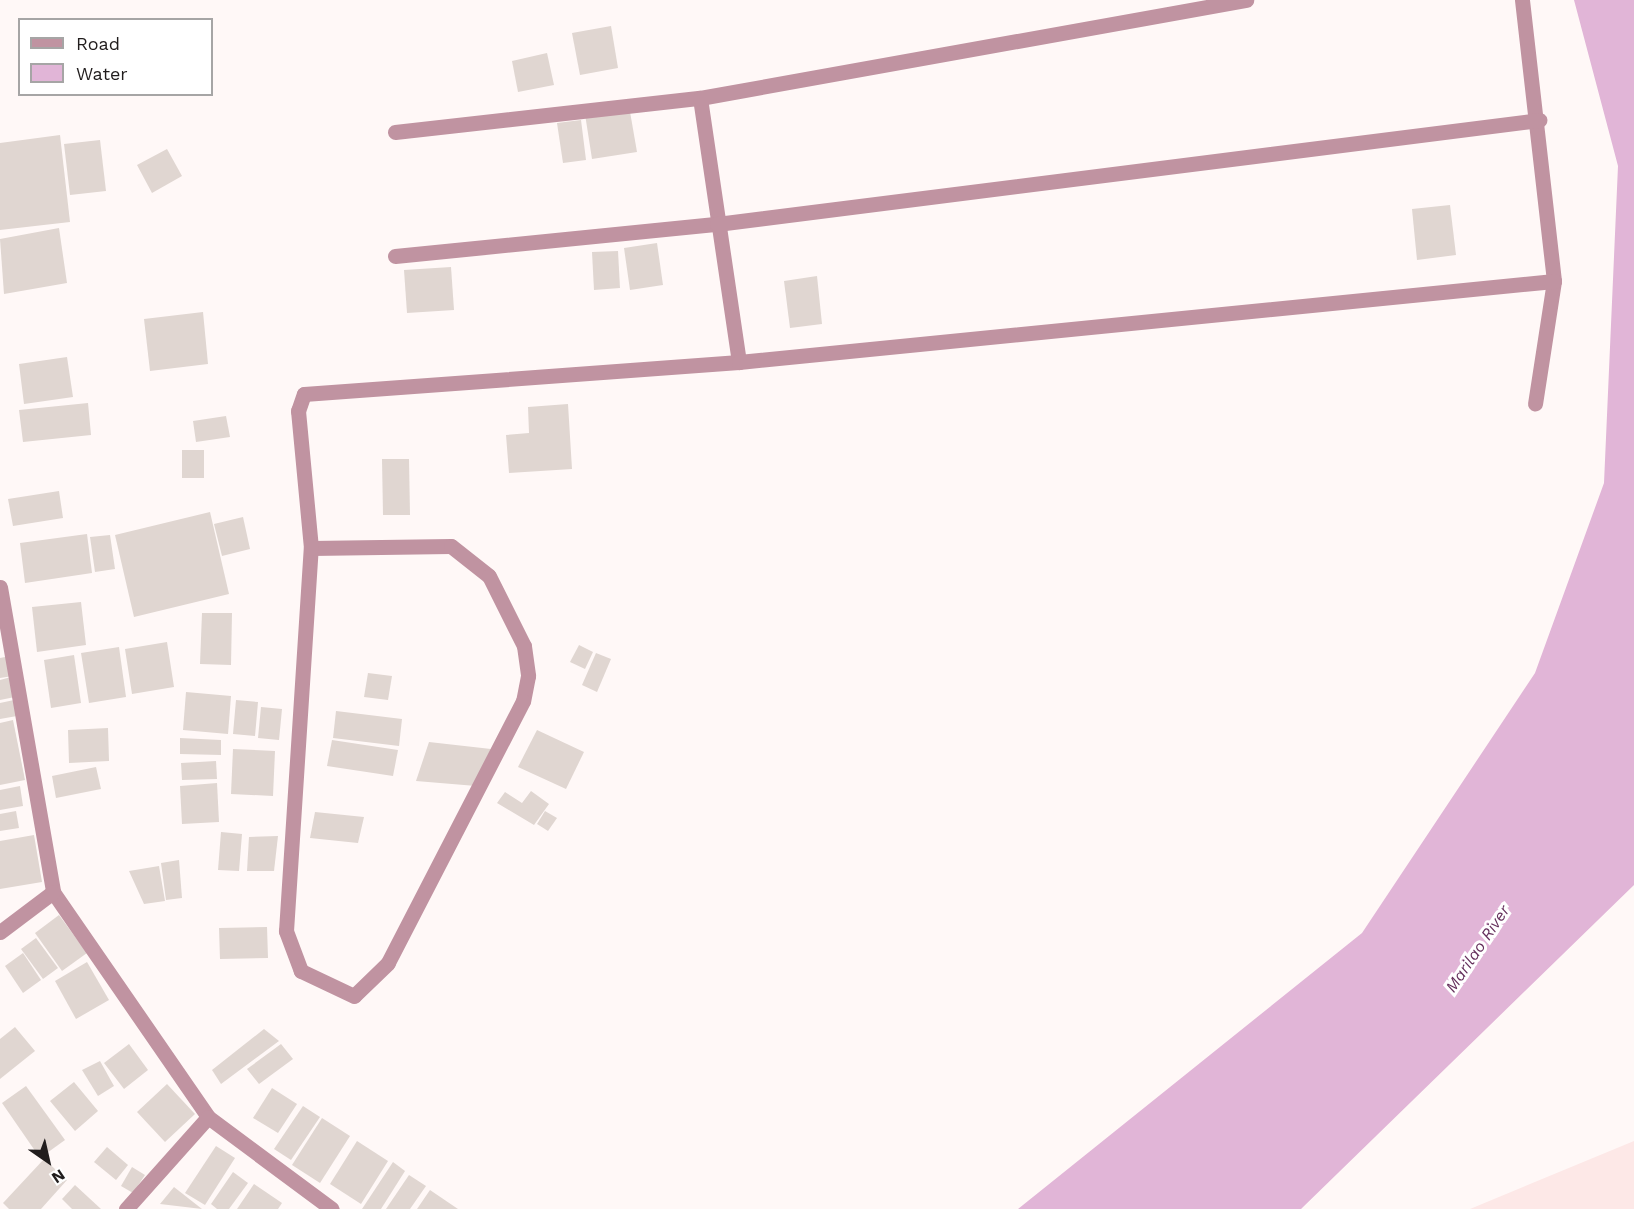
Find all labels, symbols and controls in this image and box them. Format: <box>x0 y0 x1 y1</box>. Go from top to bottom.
legend <box>18 18 213 96</box>
text: Road <box>76 33 120 54</box>
text: Water <box>76 63 128 84</box>
water label: Marilao River <box>1442 902 1514 996</box>
north arrow <box>18 1131 78 1191</box>
text: N <box>48 1165 69 1188</box>

